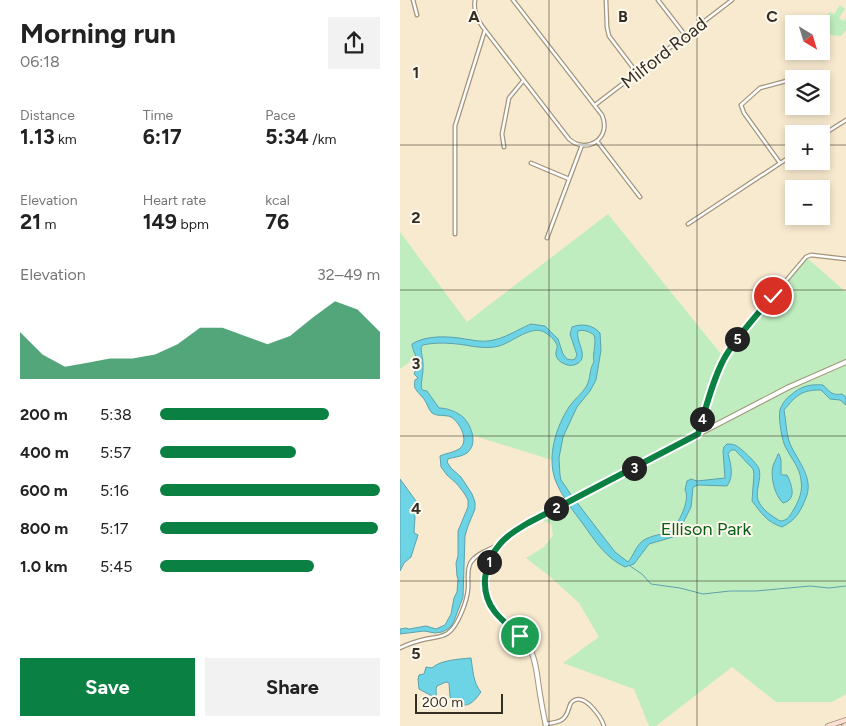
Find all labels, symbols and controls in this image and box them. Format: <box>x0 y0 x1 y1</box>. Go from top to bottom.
text: A <box>468 7 480 26</box>
text: B <box>618 7 628 26</box>
text: C <box>766 7 778 26</box>
street label: Milford Road <box>617 13 711 93</box>
north arrow <box>785 15 830 60</box>
map controls <box>785 15 830 225</box>
text: Morning run <box>20 16 176 50</box>
button: share <box>328 17 380 69</box>
text: 06:18 <box>20 52 60 71</box>
text: 1 <box>413 63 419 82</box>
button: layers <box>785 70 830 115</box>
text: Distance <box>20 107 75 124</box>
text: Time <box>143 107 173 124</box>
text: Pace <box>265 107 296 124</box>
text: 1.13 <box>20 124 55 149</box>
text: 6:17 <box>143 124 182 149</box>
text: 5:34 <box>265 124 309 149</box>
button: + <box>785 125 830 170</box>
text: km <box>55 131 77 148</box>
text: /km <box>309 131 336 148</box>
button: − <box>785 180 830 225</box>
text: Elevation <box>20 192 78 209</box>
text: Heart rate <box>143 192 206 209</box>
text: kcal <box>265 192 290 209</box>
text: 2 <box>411 208 421 227</box>
text: 21 <box>20 209 41 234</box>
text: 149 <box>143 209 177 234</box>
text: 76 <box>265 209 289 234</box>
text: m <box>41 216 56 233</box>
text: bpm <box>177 216 209 233</box>
text: Elevation <box>20 265 86 284</box>
text: 32–49 m <box>317 265 380 284</box>
pin <box>752 275 794 317</box>
icon: check <box>759 282 787 310</box>
pin: 5 <box>724 326 750 352</box>
text: 5 <box>733 331 742 348</box>
text: 3 <box>412 354 421 373</box>
text: 200 m <box>20 405 68 424</box>
text: 5:38 <box>100 405 132 424</box>
pin: 4 <box>690 406 714 432</box>
text: 4 <box>698 411 707 428</box>
text: 400 m <box>20 443 69 462</box>
text: 5:57 <box>100 443 131 462</box>
pin: 3 <box>622 456 646 480</box>
text: 3 <box>631 460 638 477</box>
text: 600 m <box>20 481 68 500</box>
text: 5:16 <box>100 481 129 500</box>
pin: 2 <box>544 496 568 520</box>
text: 4 <box>411 499 421 518</box>
text: 2 <box>552 500 561 517</box>
park label: Ellison Park <box>661 518 751 540</box>
text: 800 m <box>20 519 68 538</box>
text: 5:17 <box>100 519 128 538</box>
pin: 1 <box>476 550 502 574</box>
text: 1 <box>487 554 492 571</box>
text: 1.0 km <box>20 557 67 576</box>
text: 5:45 <box>100 557 132 576</box>
pin <box>499 615 541 657</box>
icon: arrive <box>506 622 534 650</box>
text: 5 <box>411 644 421 663</box>
button: Save <box>20 658 195 716</box>
button: Share <box>205 658 380 716</box>
scale bar <box>415 691 502 714</box>
text: 200 m <box>422 694 463 711</box>

